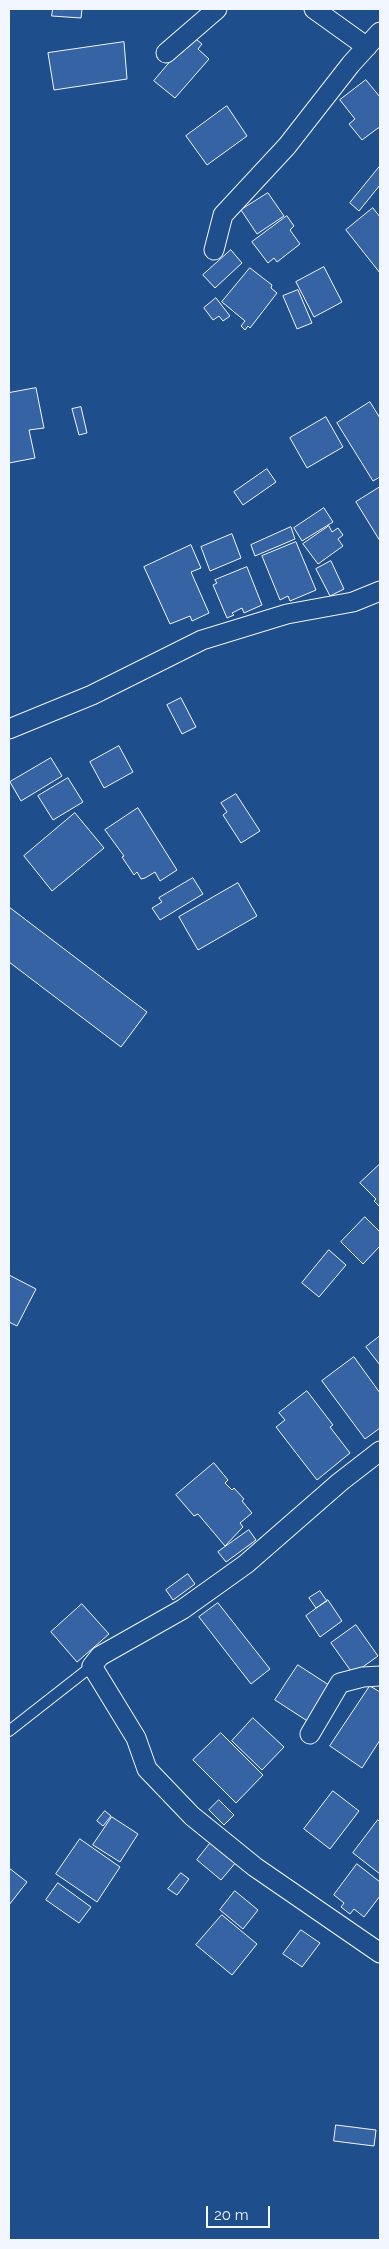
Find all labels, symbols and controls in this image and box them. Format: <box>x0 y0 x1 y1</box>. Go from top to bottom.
scale bar <box>209 2196 273 2228</box>
text: 20 m <box>214 2206 249 2224</box>

